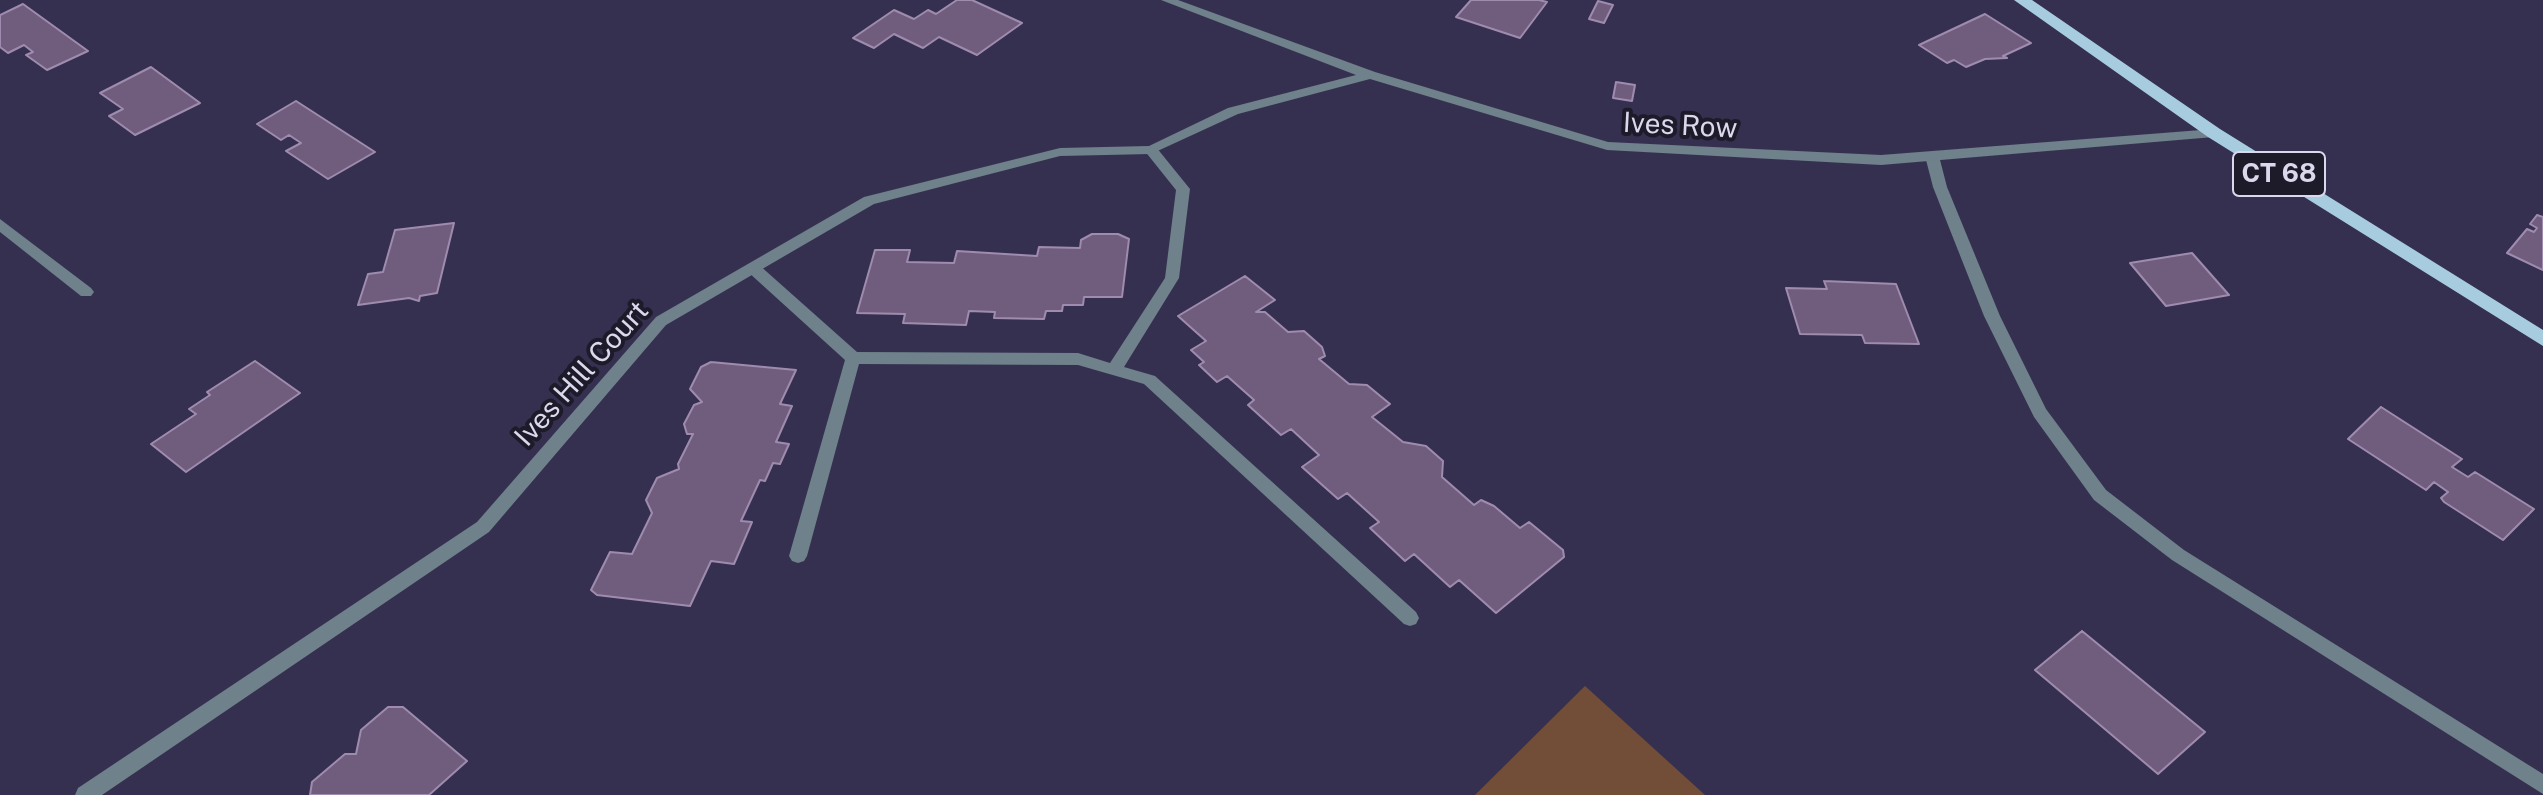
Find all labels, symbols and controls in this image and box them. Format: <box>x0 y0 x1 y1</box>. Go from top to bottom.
street label: Ives Row <box>1622 106 1738 146</box>
road number: CT 68 <box>2233 152 2325 196</box>
street label: Ives Hill Court <box>508 295 656 453</box>

